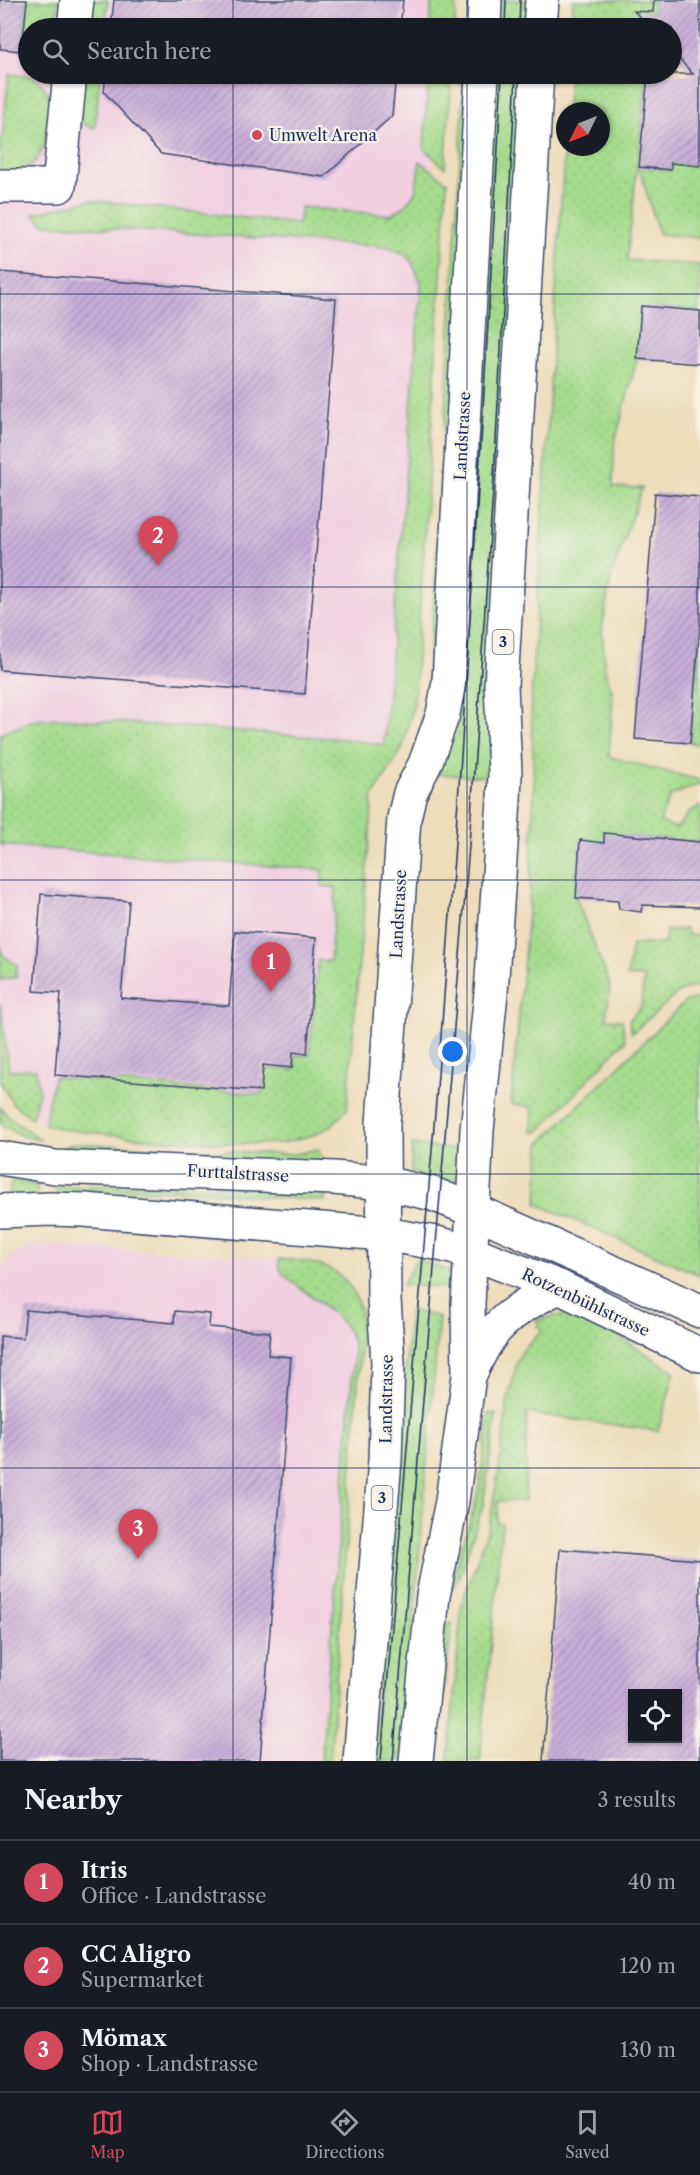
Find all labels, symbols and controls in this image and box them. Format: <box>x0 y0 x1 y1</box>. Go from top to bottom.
search box <box>18 18 682 84</box>
icon: search <box>39 35 72 68</box>
text: Search here <box>87 38 212 65</box>
north arrow <box>556 102 610 156</box>
place label: Umwelt Arena <box>269 125 378 145</box>
marker: Umwelt Arena <box>250 128 264 142</box>
street label: Landstrasse <box>450 391 474 481</box>
pin: 2 <box>138 516 178 566</box>
road number: 3 <box>492 630 514 654</box>
street label: Landstrasse <box>386 869 410 959</box>
pin: 1 <box>252 942 290 992</box>
your location <box>438 1037 467 1066</box>
street label: Furttalstrasse <box>187 1160 289 1186</box>
street label: Rotzenbühlstrasse <box>519 1264 653 1340</box>
street label: Landstrasse <box>375 1354 397 1444</box>
road number: 3 <box>372 1486 392 1510</box>
pin: 3 <box>118 1510 158 1559</box>
map controls <box>628 1689 682 1743</box>
button: locate <box>628 1689 682 1743</box>
text: Nearby <box>24 1784 122 1816</box>
text: 3 results <box>598 1788 676 1812</box>
text: Itris <box>81 1857 127 1884</box>
text: 1 <box>39 1870 48 1894</box>
text: 40 m <box>628 1870 676 1894</box>
text: Office · Landstrasse <box>81 1884 266 1908</box>
text: CC Aligro <box>81 1941 191 1968</box>
text: 2 <box>38 1954 49 1978</box>
text: 120 m <box>619 1954 676 1978</box>
text: Supermarket <box>81 1968 204 1992</box>
text: Mömax <box>81 2025 167 2052</box>
text: 3 <box>38 2038 49 2062</box>
text: 130 m <box>620 2038 676 2062</box>
text: Shop · Landstrasse <box>81 2052 258 2076</box>
tab: Map <box>90 2106 125 2162</box>
tab: Directions <box>305 2106 384 2162</box>
tab: Saved <box>565 2106 610 2162</box>

